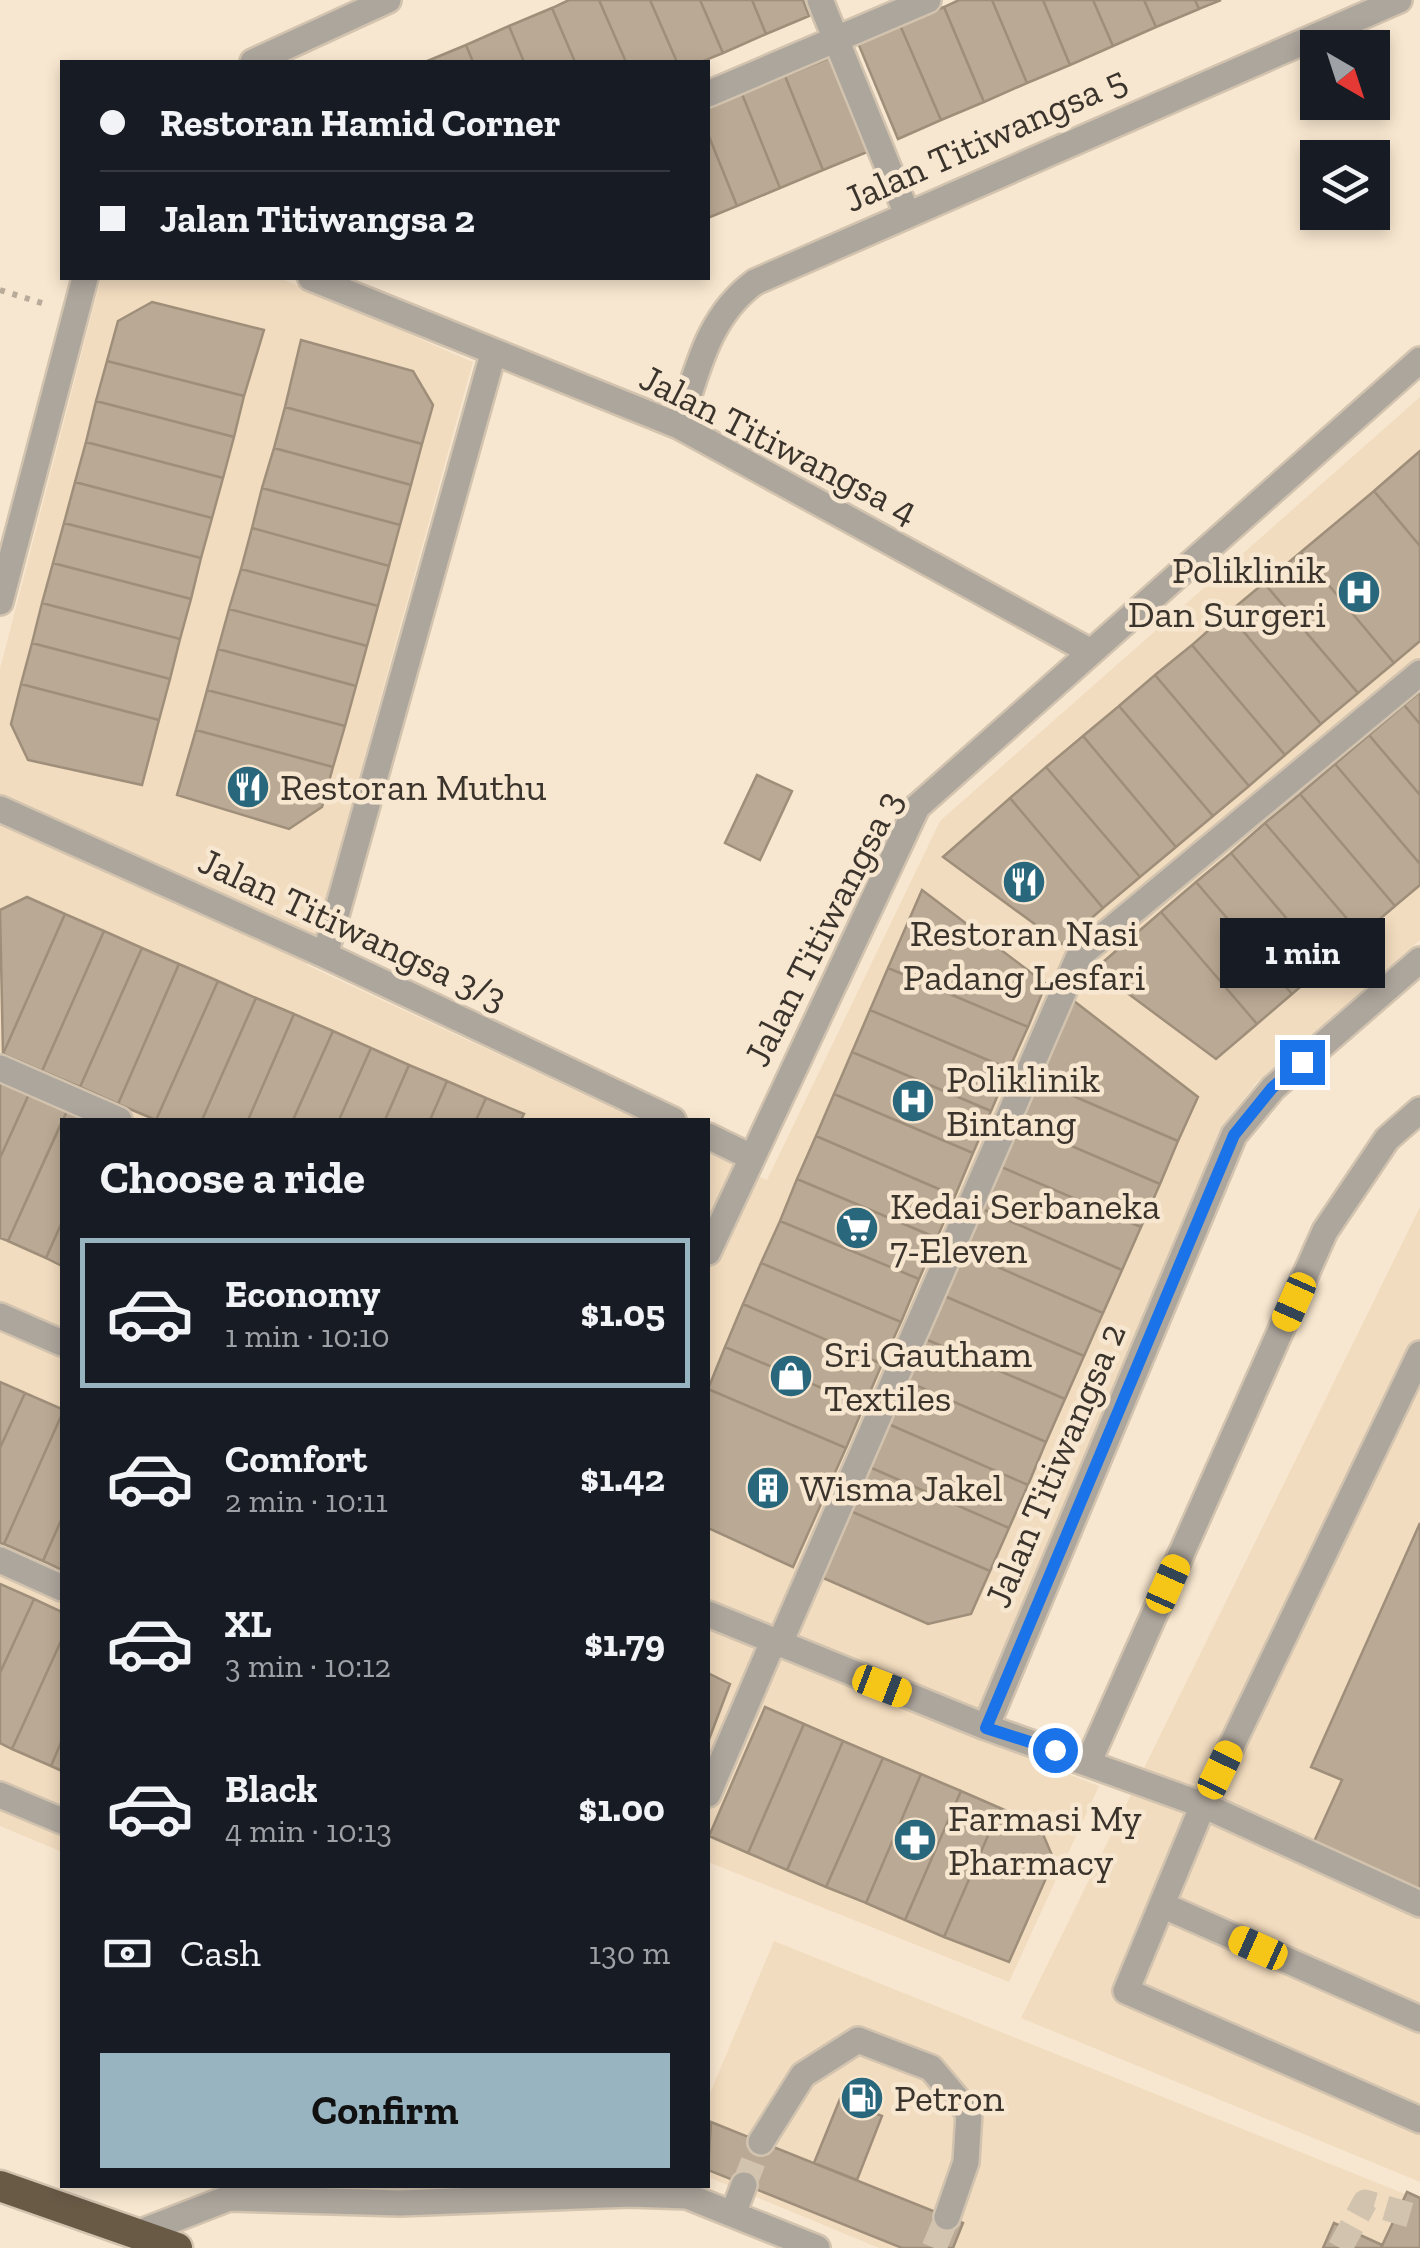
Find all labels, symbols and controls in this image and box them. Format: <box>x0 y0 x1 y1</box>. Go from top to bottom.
north arrow <box>1300 30 1390 120</box>
map controls <box>1300 30 1390 230</box>
street label: Jalan Titiwangsa 5 <box>837 56 1133 222</box>
text: Restoran Hamid Corner <box>160 100 560 146</box>
button: layers <box>1300 140 1390 230</box>
text: Jalan Titiwangsa 2 <box>160 196 475 242</box>
street label: Jalan Titiwangsa 4 <box>632 354 926 534</box>
place label: Poliklinik Dan Surgeri <box>1128 547 1326 637</box>
hospital icon: Poliklinik Dan Surgeri <box>1336 569 1382 615</box>
restaurant icon: Restoran Muthu <box>225 764 271 810</box>
place label: Restoran Muthu <box>280 764 547 810</box>
street label: Jalan Titiwangsa 3 <box>734 782 912 1074</box>
street label: Jalan Titiwangsa 3/3 <box>192 837 514 1021</box>
restaurant icon: Restoran Nasi Padang Lesfari <box>1001 859 1047 905</box>
place label: Restoran Nasi Padang Lesfari <box>903 910 1145 1000</box>
callout: 1 min <box>1220 917 1384 987</box>
text: 1 min <box>1265 934 1340 972</box>
route end <box>1280 1040 1325 1085</box>
place label: Poliklinik Bintang <box>946 1056 1100 1146</box>
hospital icon: Poliklinik Bintang <box>890 1078 936 1124</box>
text: Choose a ride <box>100 1151 365 1205</box>
place label: Kedai Serbaneka 7-Eleven <box>890 1183 1160 1273</box>
supermarket icon: Kedai Serbaneka 7-Eleven <box>834 1205 880 1251</box>
icon: car <box>105 1268 195 1358</box>
car <box>1268 1268 1320 1336</box>
text: Economy <box>225 1271 380 1317</box>
text: $1.05 <box>581 1290 665 1336</box>
street label: Jalan Titiwangsa 2 <box>974 1316 1136 1614</box>
text: 1 min · 10:10 <box>225 1317 390 1355</box>
place label: Sri Gautham Textiles <box>824 1331 1032 1421</box>
shop icon: Sri Gautham Textiles <box>768 1353 814 1399</box>
icon: car <box>105 1433 195 1523</box>
text: Comfort <box>225 1436 367 1482</box>
text: $1.42 <box>580 1455 665 1501</box>
building icon: Wisma Jakel <box>745 1465 791 1511</box>
place label: Wisma Jakel <box>800 1465 1003 1511</box>
text: 2 min · 10:11 <box>225 1482 388 1520</box>
car <box>1142 1550 1194 1618</box>
icon: car <box>105 1598 195 1688</box>
text: XL <box>225 1601 272 1647</box>
text: $1.79 <box>584 1620 665 1666</box>
text: 3 min · 10:12 <box>225 1647 391 1685</box>
car <box>849 1661 915 1711</box>
route start <box>1033 1728 1078 1773</box>
car <box>1193 1736 1247 1804</box>
icon: car <box>105 1763 195 1853</box>
text: Black <box>225 1766 318 1812</box>
text: $1.00 <box>579 1785 665 1831</box>
place label: Farmasi My Pharmacy <box>948 1795 1142 1885</box>
text: 4 min · 10:13 <box>225 1812 392 1850</box>
pharmacy icon: Farmasi My Pharmacy <box>892 1817 938 1863</box>
car <box>1224 1922 1292 1974</box>
icon: cash <box>100 1926 155 1981</box>
text: Cash <box>180 1930 261 1976</box>
text: 130 m <box>589 1934 670 1972</box>
button: Confirm <box>100 2053 670 2168</box>
fuel station icon: Petron <box>839 2075 885 2121</box>
place label: Petron <box>894 2075 1004 2121</box>

